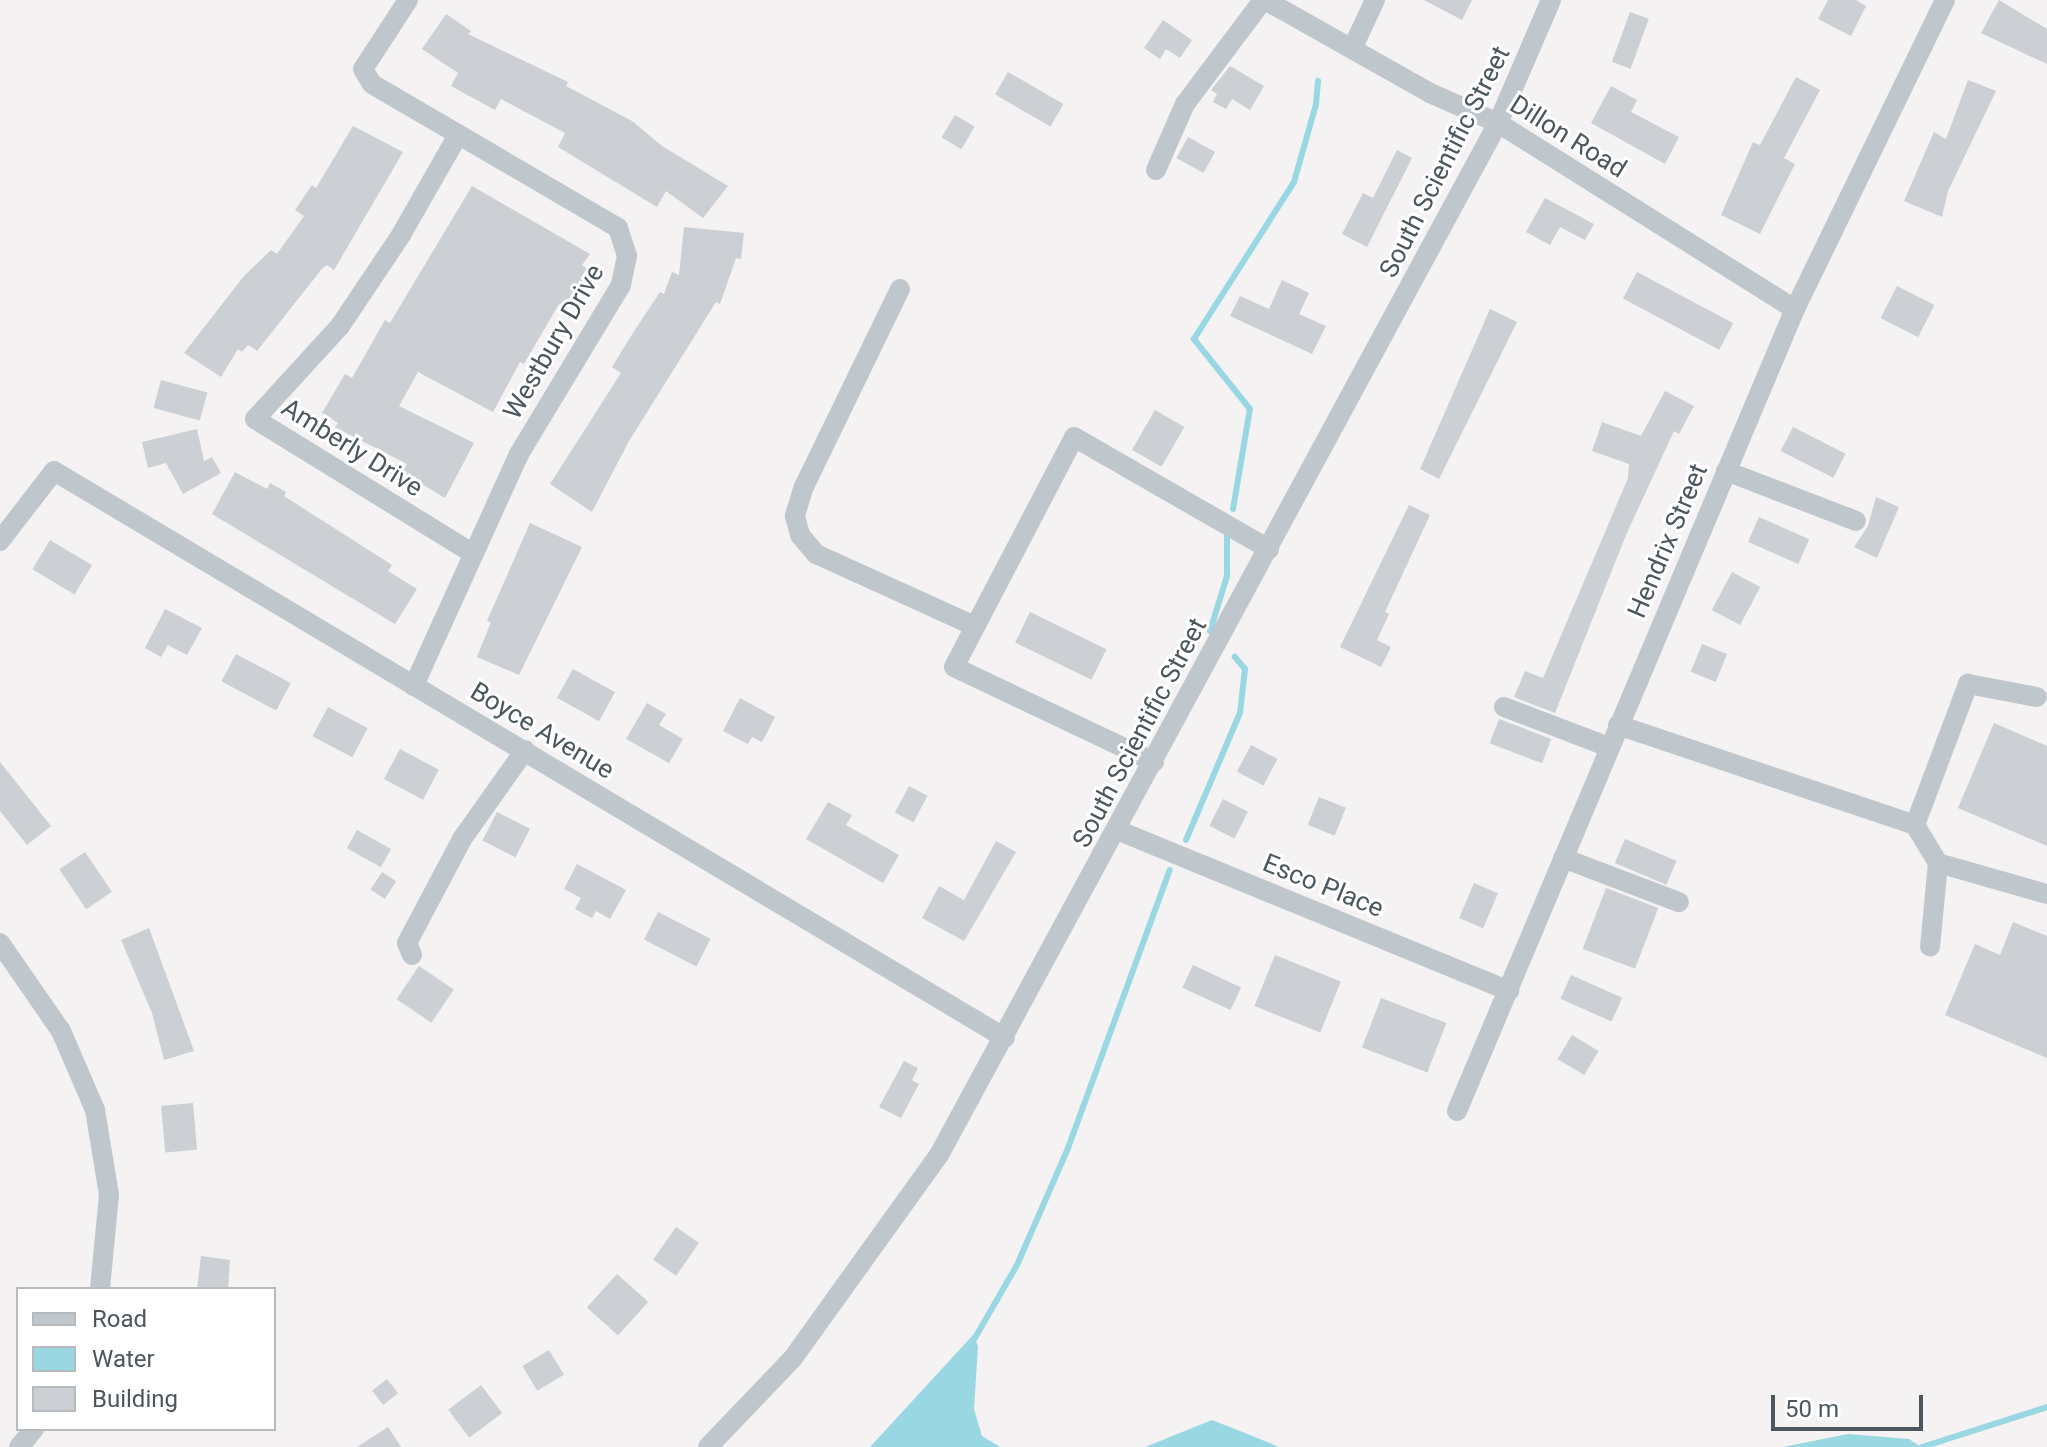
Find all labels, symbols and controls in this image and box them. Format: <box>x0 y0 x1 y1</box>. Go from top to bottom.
street label: South Scientific Street <box>1373 41 1517 283</box>
street label: Dillon Road <box>1504 89 1632 185</box>
street label: Westbury Drive <box>497 259 611 425</box>
street label: Amberly Drive <box>276 392 428 504</box>
street label: Hendrix Street <box>1622 459 1714 623</box>
street label: South Scientific Street <box>1066 613 1214 853</box>
street label: Boyce Avenue <box>465 676 619 786</box>
street label: Esco Place <box>1258 848 1388 924</box>
legend <box>16 1287 276 1431</box>
text: Road <box>92 1305 147 1333</box>
text: Water <box>92 1345 155 1373</box>
scale bar <box>1775 1379 1927 1429</box>
text: Building <box>92 1385 178 1413</box>
text: 50 m <box>1785 1395 1839 1423</box>

